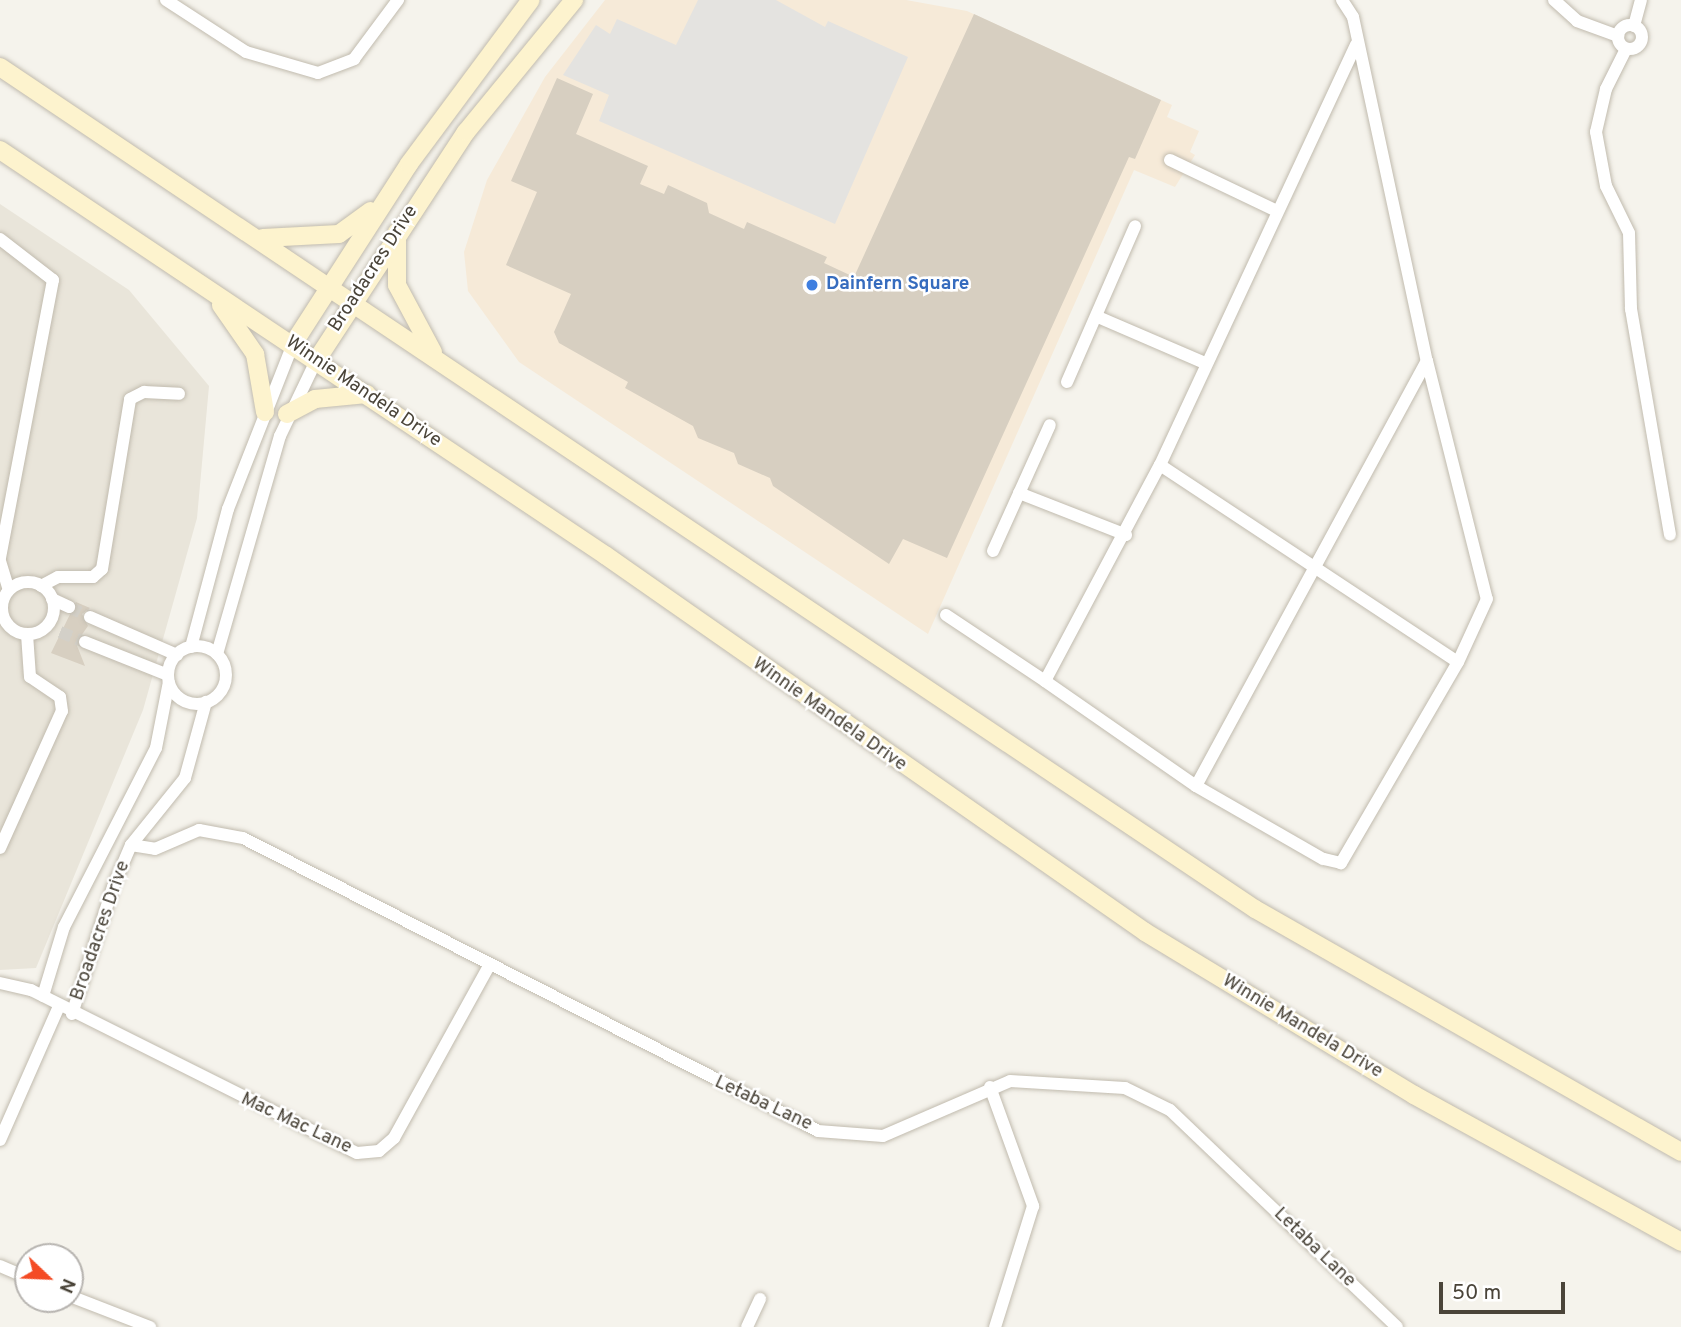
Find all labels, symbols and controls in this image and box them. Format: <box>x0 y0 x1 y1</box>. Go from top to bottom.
street label: Broadacres Drive <box>325 201 423 337</box>
place label: Dainfern Square <box>826 274 969 296</box>
marker: Dainfern Square <box>804 277 820 293</box>
street label: Winnie Mandela Drive <box>281 331 445 453</box>
street label: Winnie Mandela Drive <box>747 653 911 777</box>
street label: Broadacres Drive <box>66 858 136 1004</box>
street label: Winnie Mandela Drive <box>1218 970 1386 1084</box>
street label: Letaba Lane <box>711 1071 815 1137</box>
street label: Mac Mac Lane <box>237 1088 355 1160</box>
street label: Letaba Lane <box>1268 1203 1360 1293</box>
north arrow <box>14 1243 84 1313</box>
scale bar <box>1443 1268 1569 1312</box>
text: N <box>53 1274 80 1296</box>
text: 50 m <box>1452 1280 1501 1307</box>

